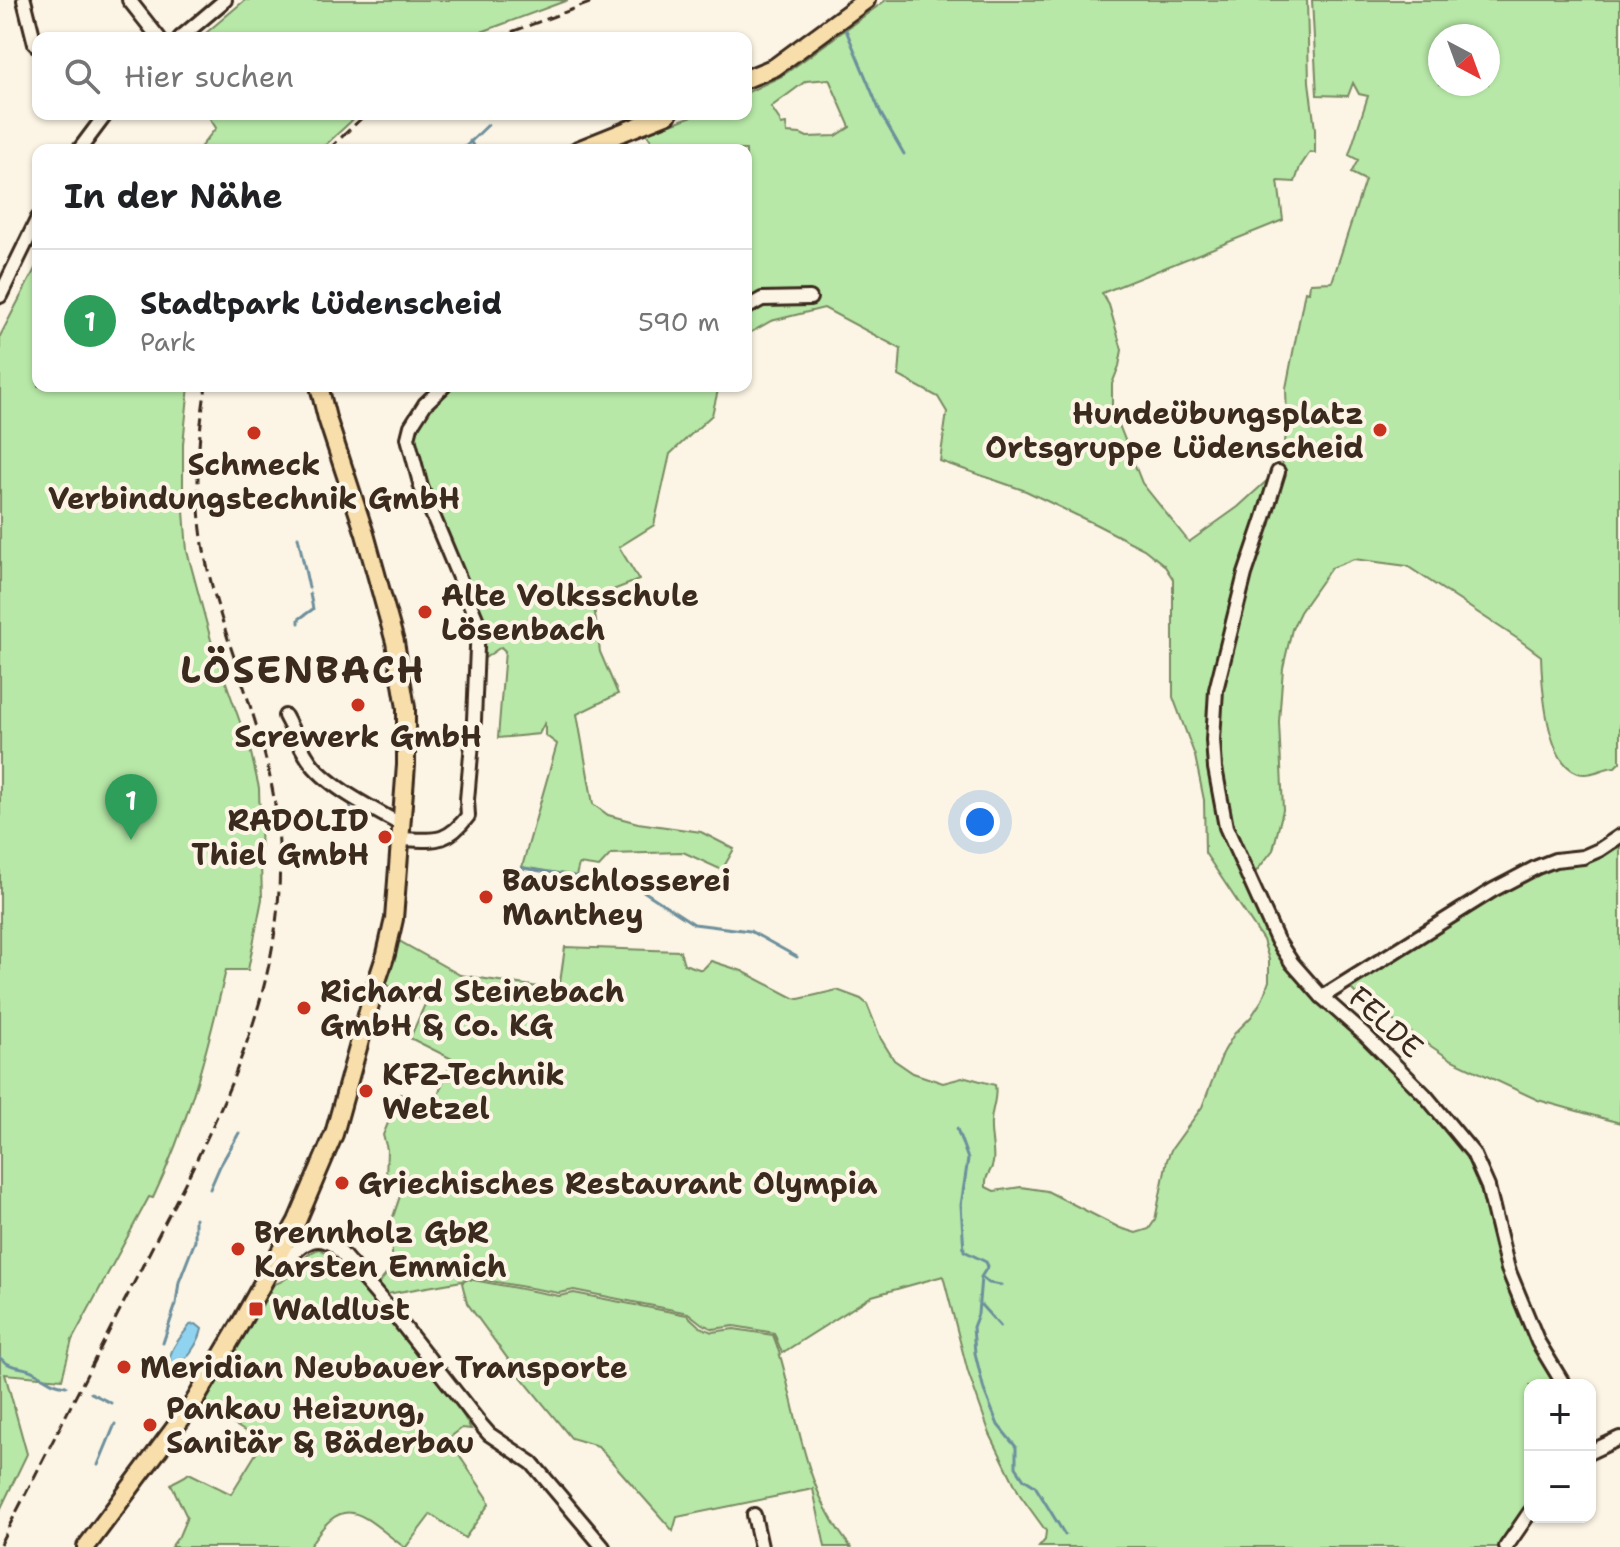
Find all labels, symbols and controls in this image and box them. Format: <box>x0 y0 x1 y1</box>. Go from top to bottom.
north arrow <box>1428 24 1500 96</box>
search box <box>32 32 752 120</box>
icon: search <box>60 54 104 98</box>
text: Hier suchen <box>124 56 294 97</box>
text: In der Nähe <box>64 173 283 219</box>
text: Stadtpark Lüdenscheid <box>140 283 502 324</box>
text: 1 <box>84 304 96 339</box>
text: 590 m <box>638 304 720 339</box>
text: Park <box>140 324 196 359</box>
place label: Hundeübungsplatz Ortsgruppe Lüdenscheid <box>985 393 1364 468</box>
marker: Hundeübungsplatz Ortsgruppe Lüdenscheid <box>1371 421 1389 439</box>
marker: Schmeck Verbindungstechnik GmbH <box>245 424 263 442</box>
place label: Schmeck Verbindungstechnik GmbH <box>48 444 460 519</box>
place label: Alte Volksschule Lösenbach <box>441 575 699 650</box>
marker: Alte Volksschule Lösenbach <box>416 603 434 621</box>
district label: LÖSENBACH <box>180 644 426 695</box>
marker: Screwerk GmbH <box>349 696 367 714</box>
place label: Screwerk GmbH <box>234 716 482 757</box>
pin: 1 <box>105 774 157 840</box>
place label: RADOLID Thiel GmbH <box>191 800 369 875</box>
your location <box>960 802 1000 842</box>
marker: RADOLID Thiel GmbH <box>376 828 394 846</box>
place label: Bauschlosserei Manthey <box>502 860 731 935</box>
marker: Bauschlosserei Manthey <box>477 888 495 906</box>
place label: Richard Steinebach GmbH & Co. KG <box>320 971 624 1046</box>
street label: FELDE <box>1340 977 1432 1067</box>
marker: Richard Steinebach GmbH & Co. KG <box>295 999 313 1017</box>
place label: KFZ-Technik Wetzel <box>382 1054 565 1129</box>
marker: KFZ-Technik Wetzel <box>357 1082 375 1100</box>
place label: Griechisches Restaurant Olympia <box>358 1163 878 1204</box>
marker: Griechisches Restaurant Olympia <box>333 1174 351 1192</box>
place label: Brennholz GbR Karsten Emmich <box>254 1212 507 1287</box>
marker: Brennholz GbR Karsten Emmich <box>229 1240 247 1258</box>
place label: Waldlust <box>272 1289 410 1330</box>
marker: Waldlust <box>247 1300 265 1318</box>
place label: Meridian Neubauer Transporte <box>140 1347 628 1388</box>
marker: Meridian Neubauer Transporte <box>115 1358 133 1376</box>
map controls <box>1524 1379 1596 1523</box>
button: + <box>1524 1379 1596 1451</box>
place label: Pankau Heizung, Sanitär & Bäderbau <box>166 1388 474 1463</box>
marker: Pankau Heizung, Sanitär & Bäderbau <box>141 1416 159 1434</box>
button: − <box>1524 1451 1596 1523</box>

